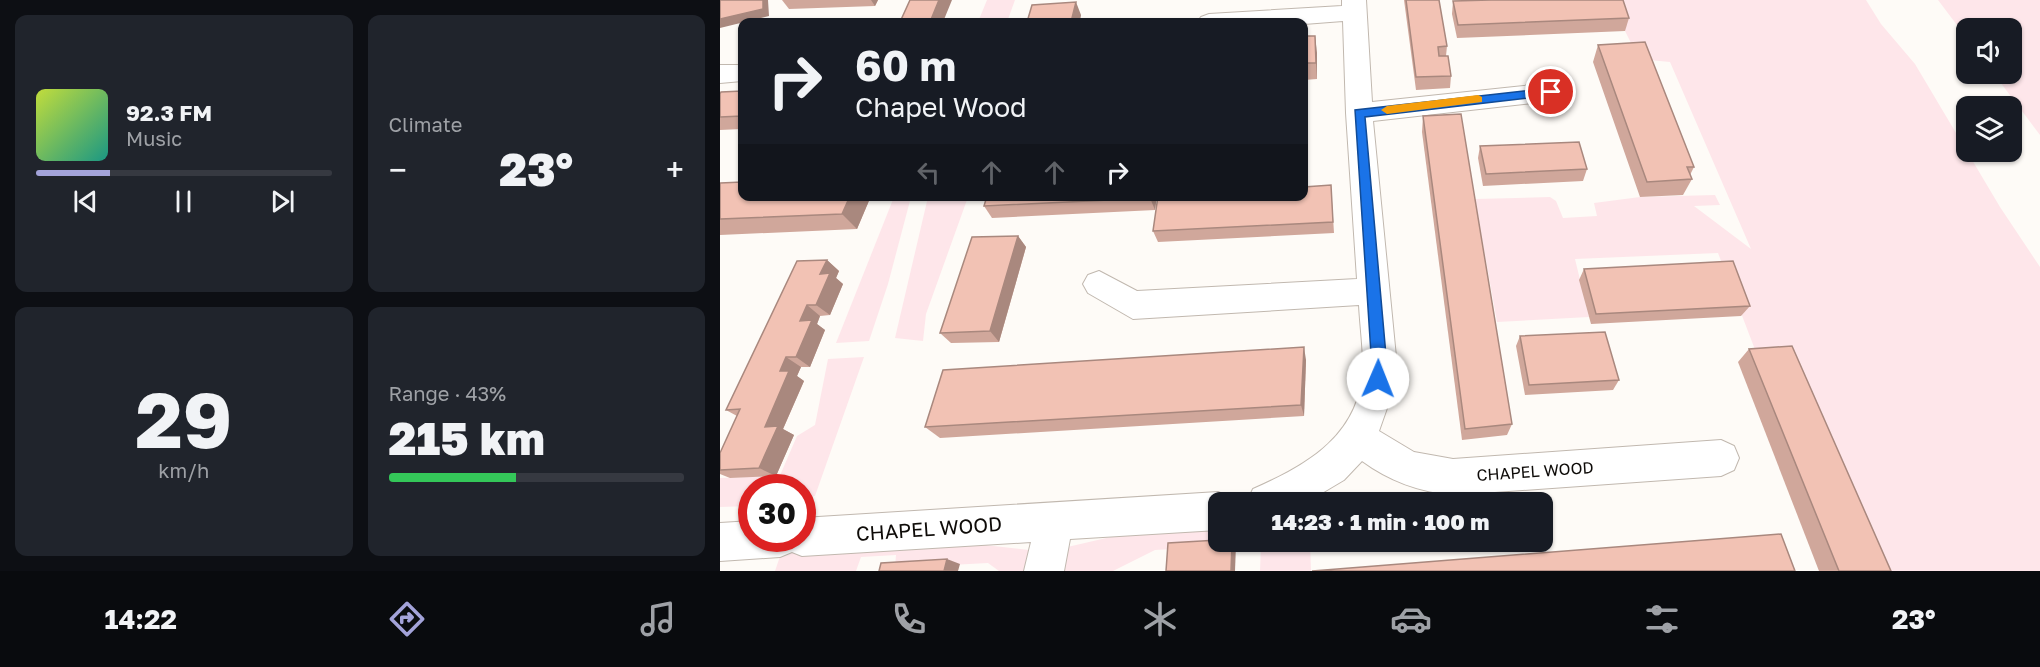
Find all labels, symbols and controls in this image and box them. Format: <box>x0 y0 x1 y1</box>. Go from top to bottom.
map controls <box>1956 18 2022 162</box>
button: sound <box>1956 18 2022 84</box>
text: 60 m <box>855 40 956 90</box>
icon: right <box>756 42 834 120</box>
pin <box>1525 66 1576 117</box>
icon: arrive <box>1534 75 1567 108</box>
text: Chapel Wood <box>855 91 1027 123</box>
button: layers <box>1956 96 2022 162</box>
text: 92.3 FM <box>126 99 212 126</box>
text: Climate <box>389 112 462 136</box>
text: Music <box>126 126 182 150</box>
text: 23° <box>499 142 573 196</box>
text: − <box>389 150 407 189</box>
text: + <box>666 150 684 189</box>
icon: left <box>912 156 945 189</box>
icon: ahead <box>975 156 1008 189</box>
icon: ahead <box>1038 156 1071 189</box>
icon: right <box>1101 156 1134 189</box>
icon: previous <box>69 185 102 218</box>
icon: pause <box>167 185 200 218</box>
icon: next <box>266 185 299 218</box>
position arrow <box>1346 347 1410 411</box>
text: 29 <box>135 372 232 465</box>
text: Range · 43% <box>389 381 506 405</box>
text: 215 km <box>389 411 545 465</box>
street label: CHAPEL WOOD <box>1476 457 1594 485</box>
text: km/h <box>158 458 209 482</box>
speed limit sign: 30 <box>738 474 816 552</box>
text: 14:23 · 1 min · 100 m <box>1271 508 1490 535</box>
street label: CHAPEL WOOD <box>855 511 1003 545</box>
icon: directions <box>386 598 428 640</box>
icon: music <box>637 598 679 640</box>
icon: phone <box>888 598 930 640</box>
icon: climate <box>1139 598 1181 640</box>
icon: car <box>1390 598 1432 640</box>
icon: filters <box>1641 598 1683 640</box>
text: 14:22 <box>105 603 177 635</box>
text: 23° <box>1892 603 1935 635</box>

